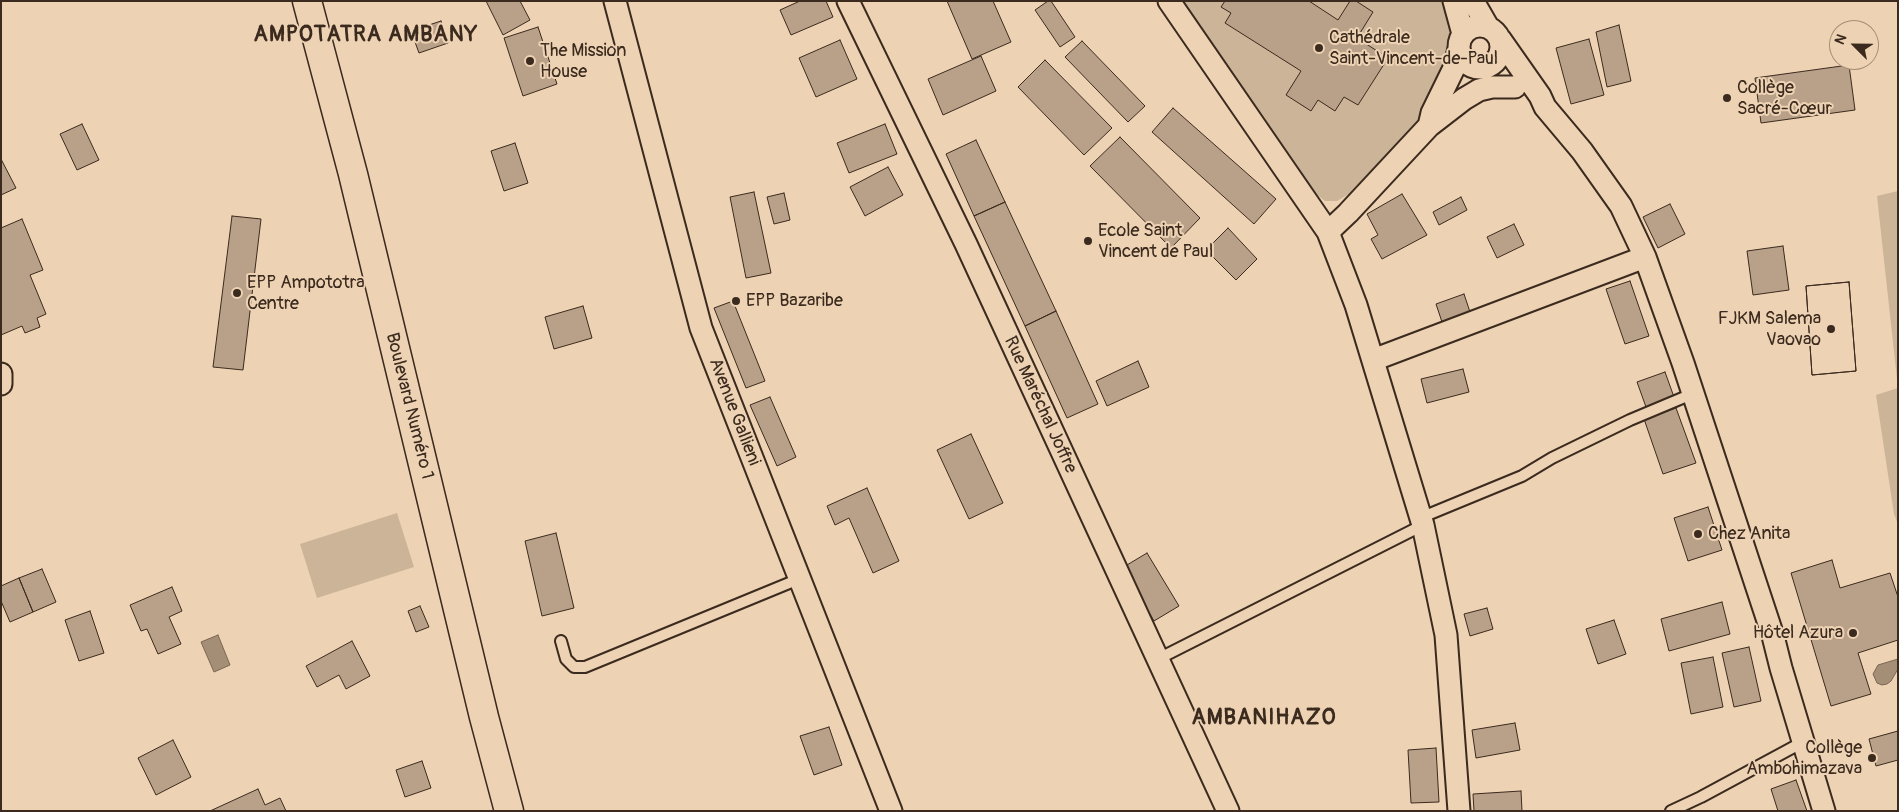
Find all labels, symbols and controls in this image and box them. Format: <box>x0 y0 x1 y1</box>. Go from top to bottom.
north arrow <box>1829 20 1879 70</box>
district label: AMPOTATRA AMBANY <box>252 22 480 48</box>
place label: Cathédrale Saint-Vincent-de-Paul <box>1329 27 1498 70</box>
text: N <box>1831 32 1850 47</box>
place label: The Mission House <box>540 40 626 82</box>
marker: Cathédrale Saint-Vincent-de-Paul <box>1313 42 1325 54</box>
marker: The Mission House <box>524 55 536 67</box>
place label: Collège Sacré-Cœur <box>1737 77 1832 120</box>
marker: Collège Sacré-Cœur <box>1721 92 1733 104</box>
place label: Ecole Saint Vincent de Paul <box>1098 220 1213 262</box>
marker: Ecole Saint Vincent de Paul <box>1082 235 1094 247</box>
place label: EPP Ampototra Centre <box>247 272 365 314</box>
marker: EPP Ampototra Centre <box>231 287 243 299</box>
place label: EPP Bazaribe <box>746 290 843 312</box>
marker: EPP Bazaribe <box>730 295 742 307</box>
place label: FJKM Salema Vaovao <box>1718 308 1821 350</box>
marker: FJKM Salema Vaovao <box>1825 323 1837 335</box>
street label: Boulevard Numéro 1 <box>380 330 438 482</box>
street label: Rue Maréchal Joffre <box>999 333 1081 477</box>
street label: Avenue Gallieni <box>704 355 764 469</box>
place label: Chez Anita <box>1708 523 1790 545</box>
marker: Chez Anita <box>1692 528 1704 540</box>
place label: Hôtel Azura <box>1753 622 1843 644</box>
marker: Hôtel Azura <box>1847 627 1859 639</box>
district label: AMBANIHAZO <box>1190 705 1338 731</box>
place label: Collège Ambohimazava <box>1746 737 1862 780</box>
marker: Collège Ambohimazava <box>1866 752 1878 764</box>

